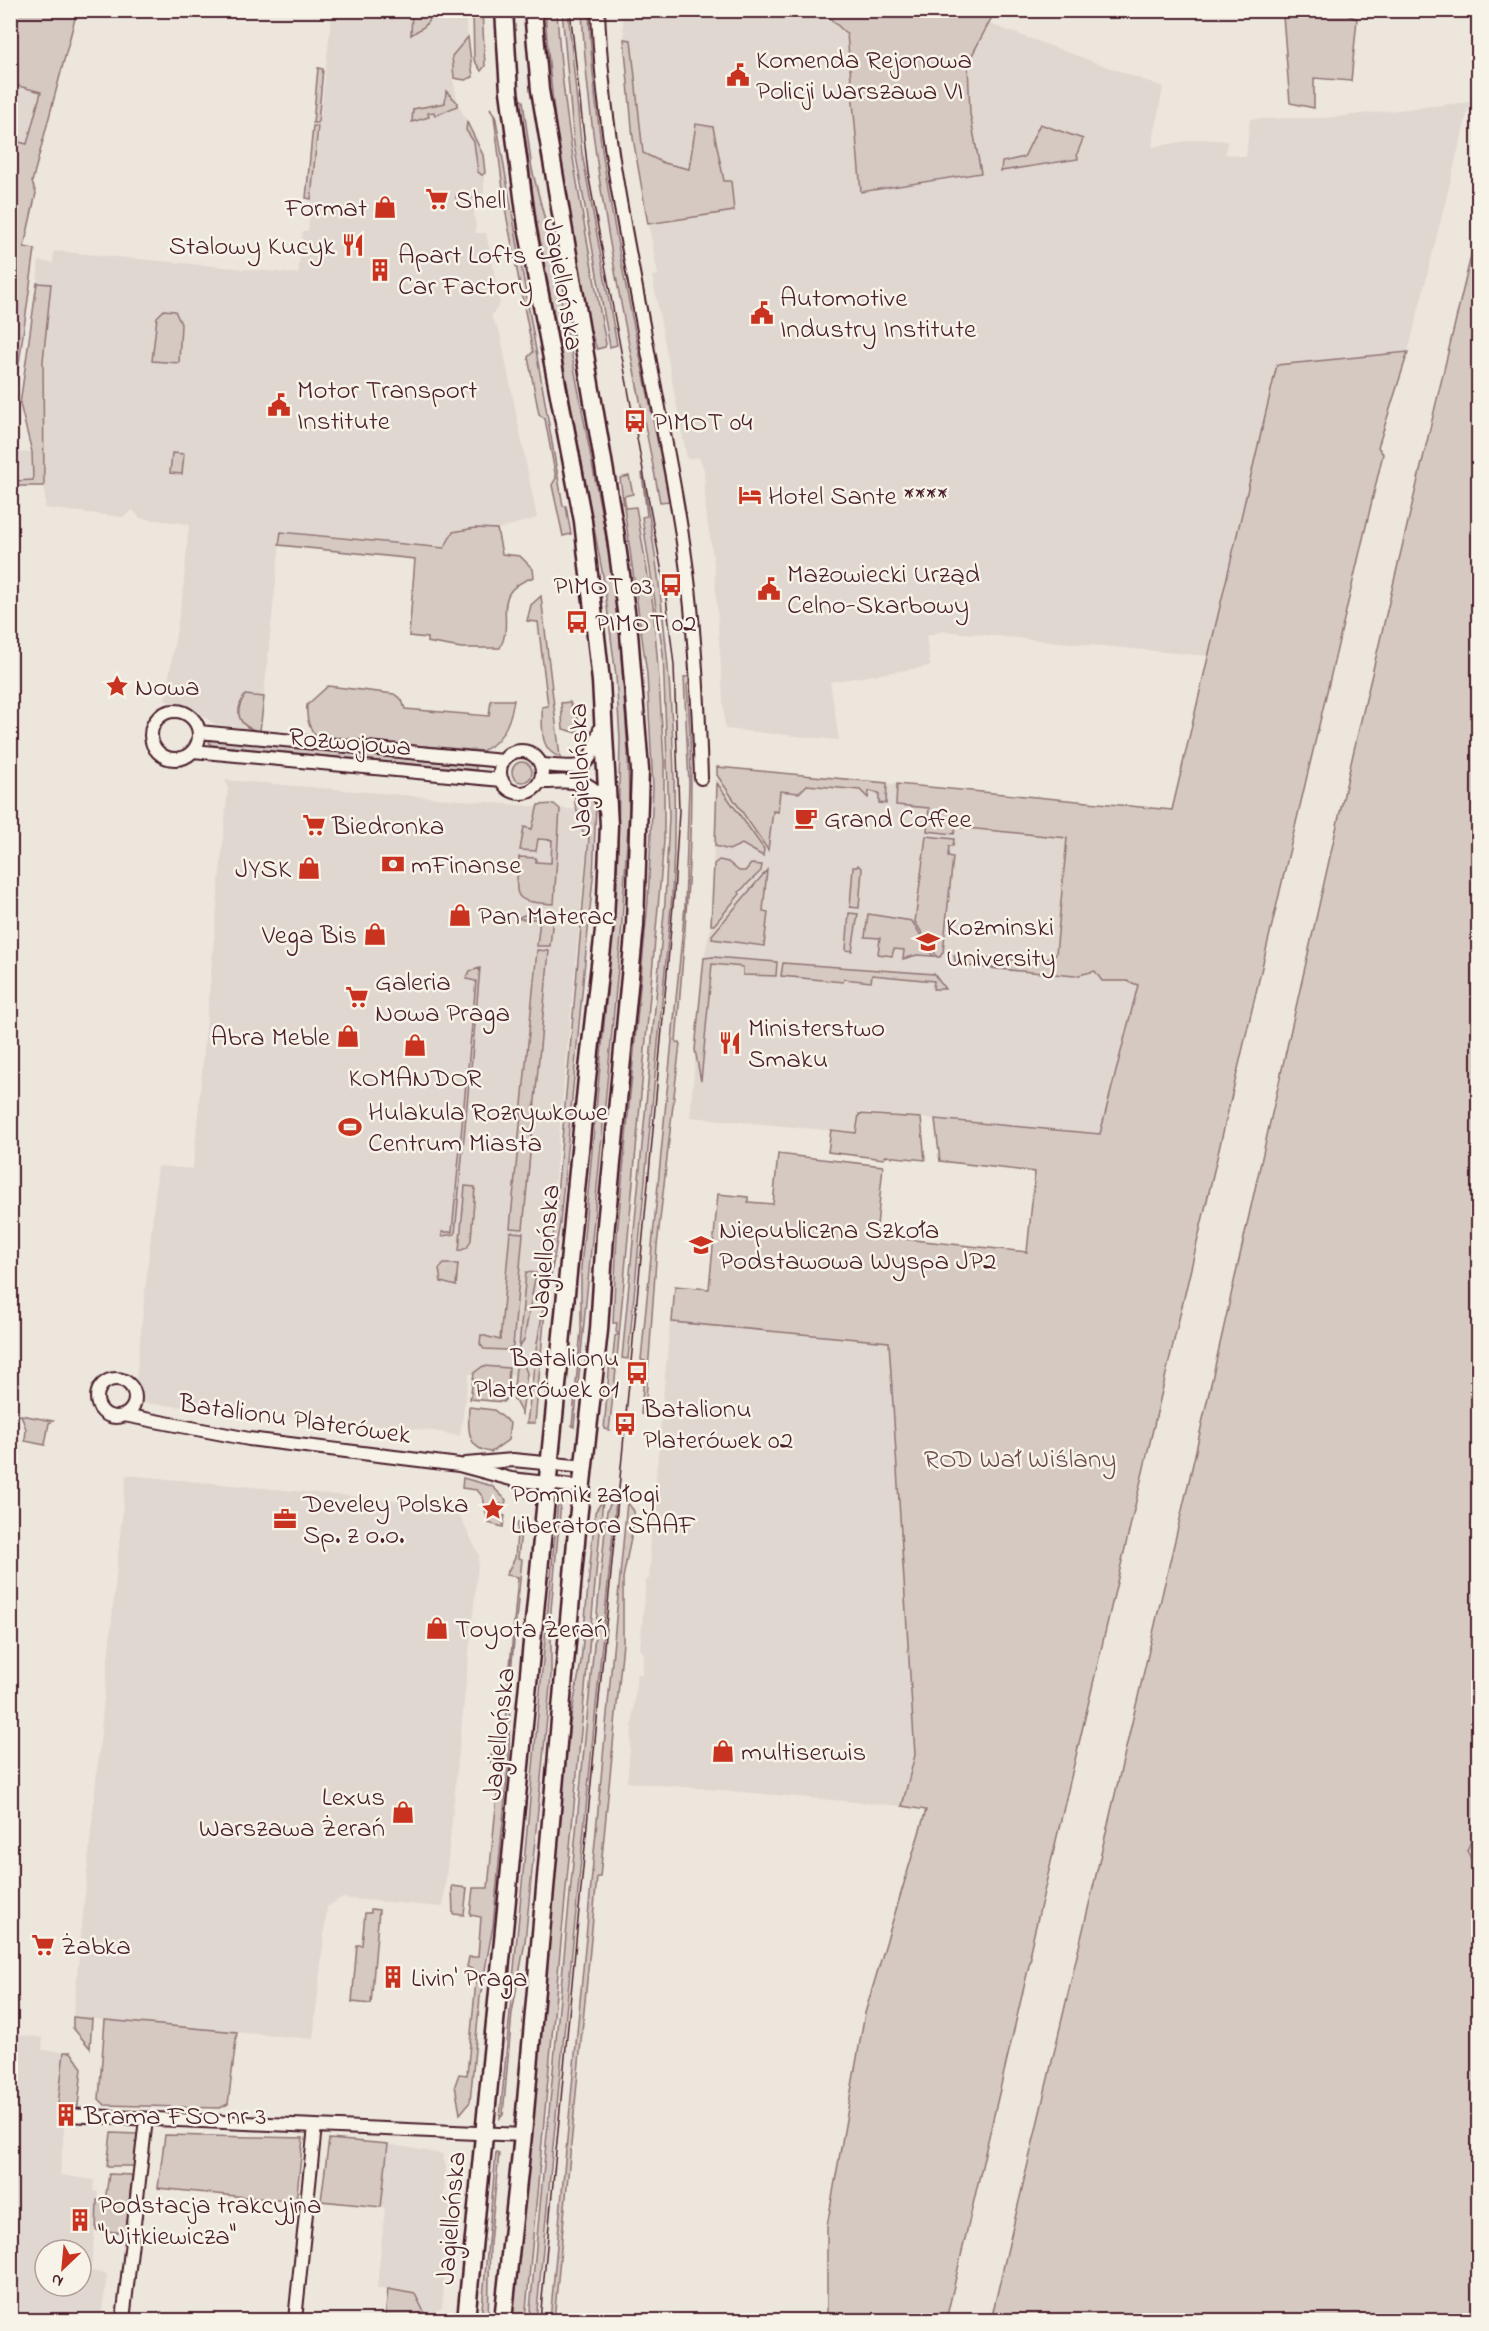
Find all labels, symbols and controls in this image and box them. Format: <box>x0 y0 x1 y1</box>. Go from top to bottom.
place label: Komenda Rejonowa Policji Warszawa VI <box>756 42 972 112</box>
public building icon: Komenda Rejonowa Policji Warszawa VI <box>725 62 751 88</box>
place label: Shell <box>455 182 506 221</box>
supermarket icon: Shell <box>424 186 450 212</box>
place label: Format <box>284 190 367 229</box>
shop icon: Format <box>372 194 398 220</box>
street label: Jagiellońska <box>531 215 592 354</box>
place label: Stalowy Kucyk <box>169 228 335 267</box>
restaurant icon: Stalowy Kucyk <box>340 232 366 258</box>
place label: Apart Lofts Car Factory <box>398 237 533 307</box>
building icon: Apart Lofts Car Factory <box>367 257 393 283</box>
place label: Automotive Industry Institute <box>780 280 977 350</box>
public building icon: Automotive Industry Institute <box>749 300 775 326</box>
place label: Motor Transport Institute <box>297 372 477 442</box>
public building icon: Motor Transport Institute <box>266 392 292 418</box>
place label: PIMOT 04 <box>653 404 753 443</box>
bus stop icon: PIMOT 04 <box>622 408 648 434</box>
place label: Hotel Sante **** <box>768 478 948 517</box>
hotel icon: Hotel Sante **** <box>737 482 763 508</box>
place label: Mazowiecki Urząd Celno-Skarbowy <box>787 556 980 626</box>
place label: PIMOT 03 <box>553 568 653 607</box>
bus stop icon: PIMOT 03 <box>658 572 684 598</box>
public building icon: Mazowiecki Urząd Celno-Skarbowy <box>756 576 782 602</box>
place label: PIMOT 02 <box>595 605 697 644</box>
bus stop icon: PIMOT 02 <box>564 609 590 635</box>
place label: Nowa <box>135 669 200 708</box>
place icon: Nowa <box>104 673 130 699</box>
street label: Jagiellońska <box>560 703 603 837</box>
street label: Rozwojowa <box>287 719 413 768</box>
place label: Grand Coffee <box>824 801 972 840</box>
cafe icon: Grand Coffee <box>793 805 819 831</box>
place label: Biedronka <box>331 808 444 847</box>
supermarket icon: Biedronka <box>301 812 327 838</box>
place label: mFinanse <box>411 847 522 886</box>
place label: JYSK <box>235 851 292 890</box>
bank icon: mFinanse <box>380 851 406 877</box>
shop icon: JYSK <box>296 855 322 881</box>
place label: Pan Materac <box>478 898 614 937</box>
shop icon: Pan Materac <box>447 902 473 928</box>
place label: Kozminski University <box>946 909 1056 979</box>
place label: Vega Bis <box>261 917 357 956</box>
shop icon: Vega Bis <box>362 921 388 947</box>
school or university icon: Kozminski University <box>915 929 941 955</box>
place label: Galeria Nowa Praga <box>375 964 510 1034</box>
supermarket icon: Galeria Nowa Praga <box>344 984 370 1010</box>
place label: Ministerstwo Smaku <box>748 1010 885 1080</box>
place label: Abra Meble <box>211 1019 331 1058</box>
shop icon: Abra Meble <box>335 1023 361 1049</box>
restaurant icon: Ministerstwo Smaku <box>717 1030 743 1056</box>
shop icon: KOMANDOR <box>402 1032 428 1058</box>
place label: KOMANDOR <box>349 1060 482 1099</box>
place label: Hulakula Rozrywkowe Centrum Miasta <box>368 1094 609 1164</box>
sports icon: Hulakula Rozrywkowe Centrum Miasta <box>337 1114 363 1140</box>
street label: Jagiellońska <box>521 1183 572 1319</box>
place label: Niepubliczna Szkoła Podstawowa Wyspa JP2 <box>719 1212 996 1282</box>
school or university icon: Niepubliczna Szkoła Podstawowa Wyspa JP2 <box>688 1232 714 1258</box>
place label: Batalionu Platerówek 01 <box>474 1340 619 1410</box>
bus stop icon: Batalionu Platerówek 01 <box>624 1360 650 1386</box>
street label: Batalionu Platerówek <box>175 1385 413 1456</box>
place label: Batalionu Platerówek 02 <box>642 1391 793 1461</box>
bus stop icon: Batalionu Platerówek 02 <box>612 1411 638 1437</box>
park label: ROD Wał Wiślany <box>924 1441 1116 1480</box>
place label: Pomnik załogi Liberatora SAAF <box>511 1476 696 1546</box>
place label: Develey Polska Sp. z o.o. <box>302 1486 469 1556</box>
place icon: Pomnik załogi Liberatora SAAF <box>480 1496 506 1522</box>
office icon: Develey Polska Sp. z o.o. <box>272 1506 298 1532</box>
place label: Toyota Żerań <box>455 1611 607 1650</box>
shop icon: Toyota Żerań <box>424 1615 450 1641</box>
street label: Jagiellońska <box>474 1666 527 1803</box>
place label: multiserwis <box>741 1734 866 1773</box>
shop icon: multiserwis <box>710 1738 736 1764</box>
place label: Lexus Warszawa Żerań <box>199 1779 385 1849</box>
shop icon: Lexus Warszawa Żerań <box>390 1799 416 1825</box>
place label: Żabka <box>61 1928 131 1967</box>
supermarket icon: Żabka <box>30 1932 56 1958</box>
place label: Livin' Praga <box>411 1960 528 1999</box>
building icon: Livin' Praga <box>380 1964 406 1990</box>
place label: Brama FSO nr 3 <box>83 2098 266 2137</box>
building icon: Brama FSO nr 3 <box>53 2102 79 2128</box>
street label: Jagiellońska <box>427 2150 478 2286</box>
place label: Podstacja trakcyjna "Witkiewicza" <box>98 2187 321 2257</box>
building icon: Podstacja trakcyjna "Witkiewicza" <box>67 2207 93 2233</box>
north arrow <box>33 2238 93 2298</box>
text: N <box>47 2266 67 2293</box>

